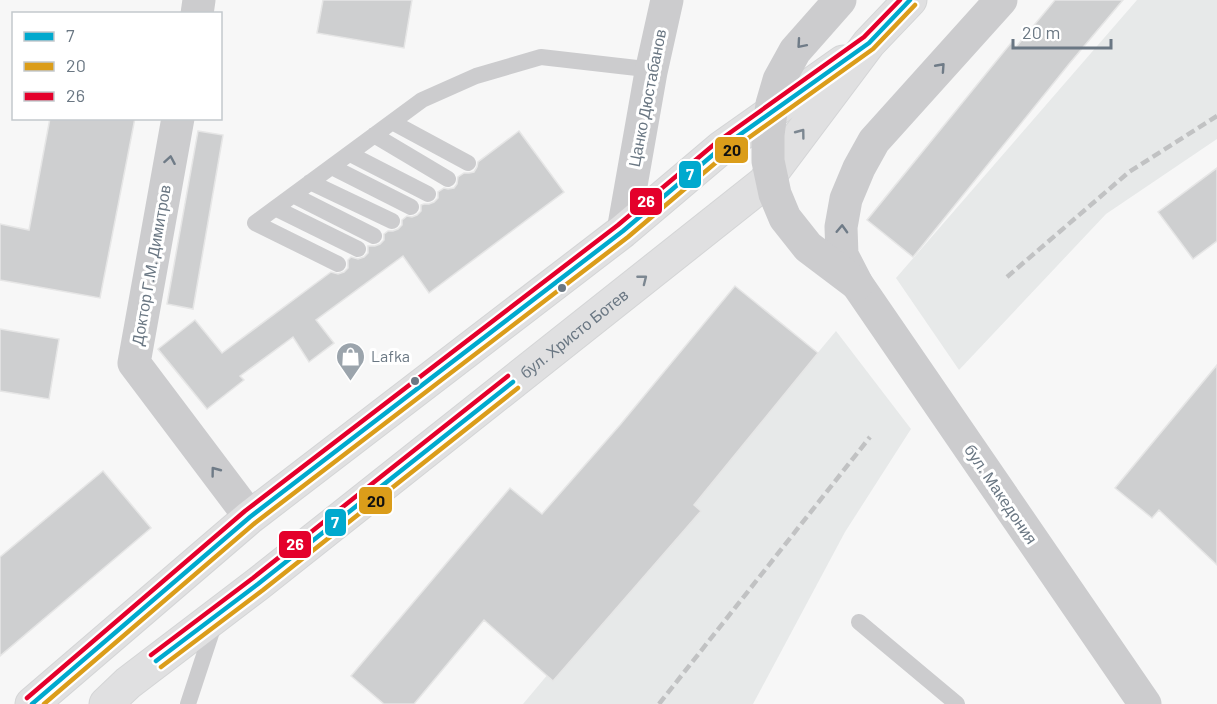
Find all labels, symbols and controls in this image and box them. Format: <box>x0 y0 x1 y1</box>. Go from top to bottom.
legend <box>12 12 222 120</box>
scale bar <box>1013 12 1110 50</box>
text: 20 m <box>1022 21 1060 43</box>
text: 7 <box>66 24 75 46</box>
street label: Цанко Дюстабанов <box>624 27 669 168</box>
one-way arrow <box>797 37 808 48</box>
text: 20 <box>66 54 86 76</box>
one-way arrow <box>934 63 945 73</box>
text: 26 <box>66 84 85 106</box>
one-way arrow <box>794 129 805 140</box>
line badge: 20 <box>714 136 749 164</box>
text: 20 <box>723 140 741 159</box>
one-way arrow <box>163 155 176 165</box>
line badge: 7 <box>678 160 702 189</box>
text: 7 <box>686 164 694 183</box>
street label: Доктор Г.М. Димитров <box>127 183 174 347</box>
line badge: 26 <box>629 187 663 216</box>
text: 26 <box>637 191 655 210</box>
one-way arrow <box>836 224 849 233</box>
one-way arrow <box>636 275 647 286</box>
unlabelled marker <box>556 282 568 294</box>
street label: бул. Христо Ботев <box>516 284 632 382</box>
shop icon: Lafka <box>334 340 366 382</box>
place label: Lafka <box>371 346 410 365</box>
unlabelled marker <box>409 375 421 387</box>
street label: бул. Македония <box>961 440 1042 547</box>
one-way arrow <box>211 466 222 477</box>
line badge: 20 <box>358 486 393 515</box>
text: 20 <box>367 491 385 510</box>
line badge: 7 <box>324 508 347 537</box>
text: 7 <box>331 512 339 531</box>
line badge: 26 <box>278 530 312 559</box>
text: 26 <box>286 534 304 553</box>

